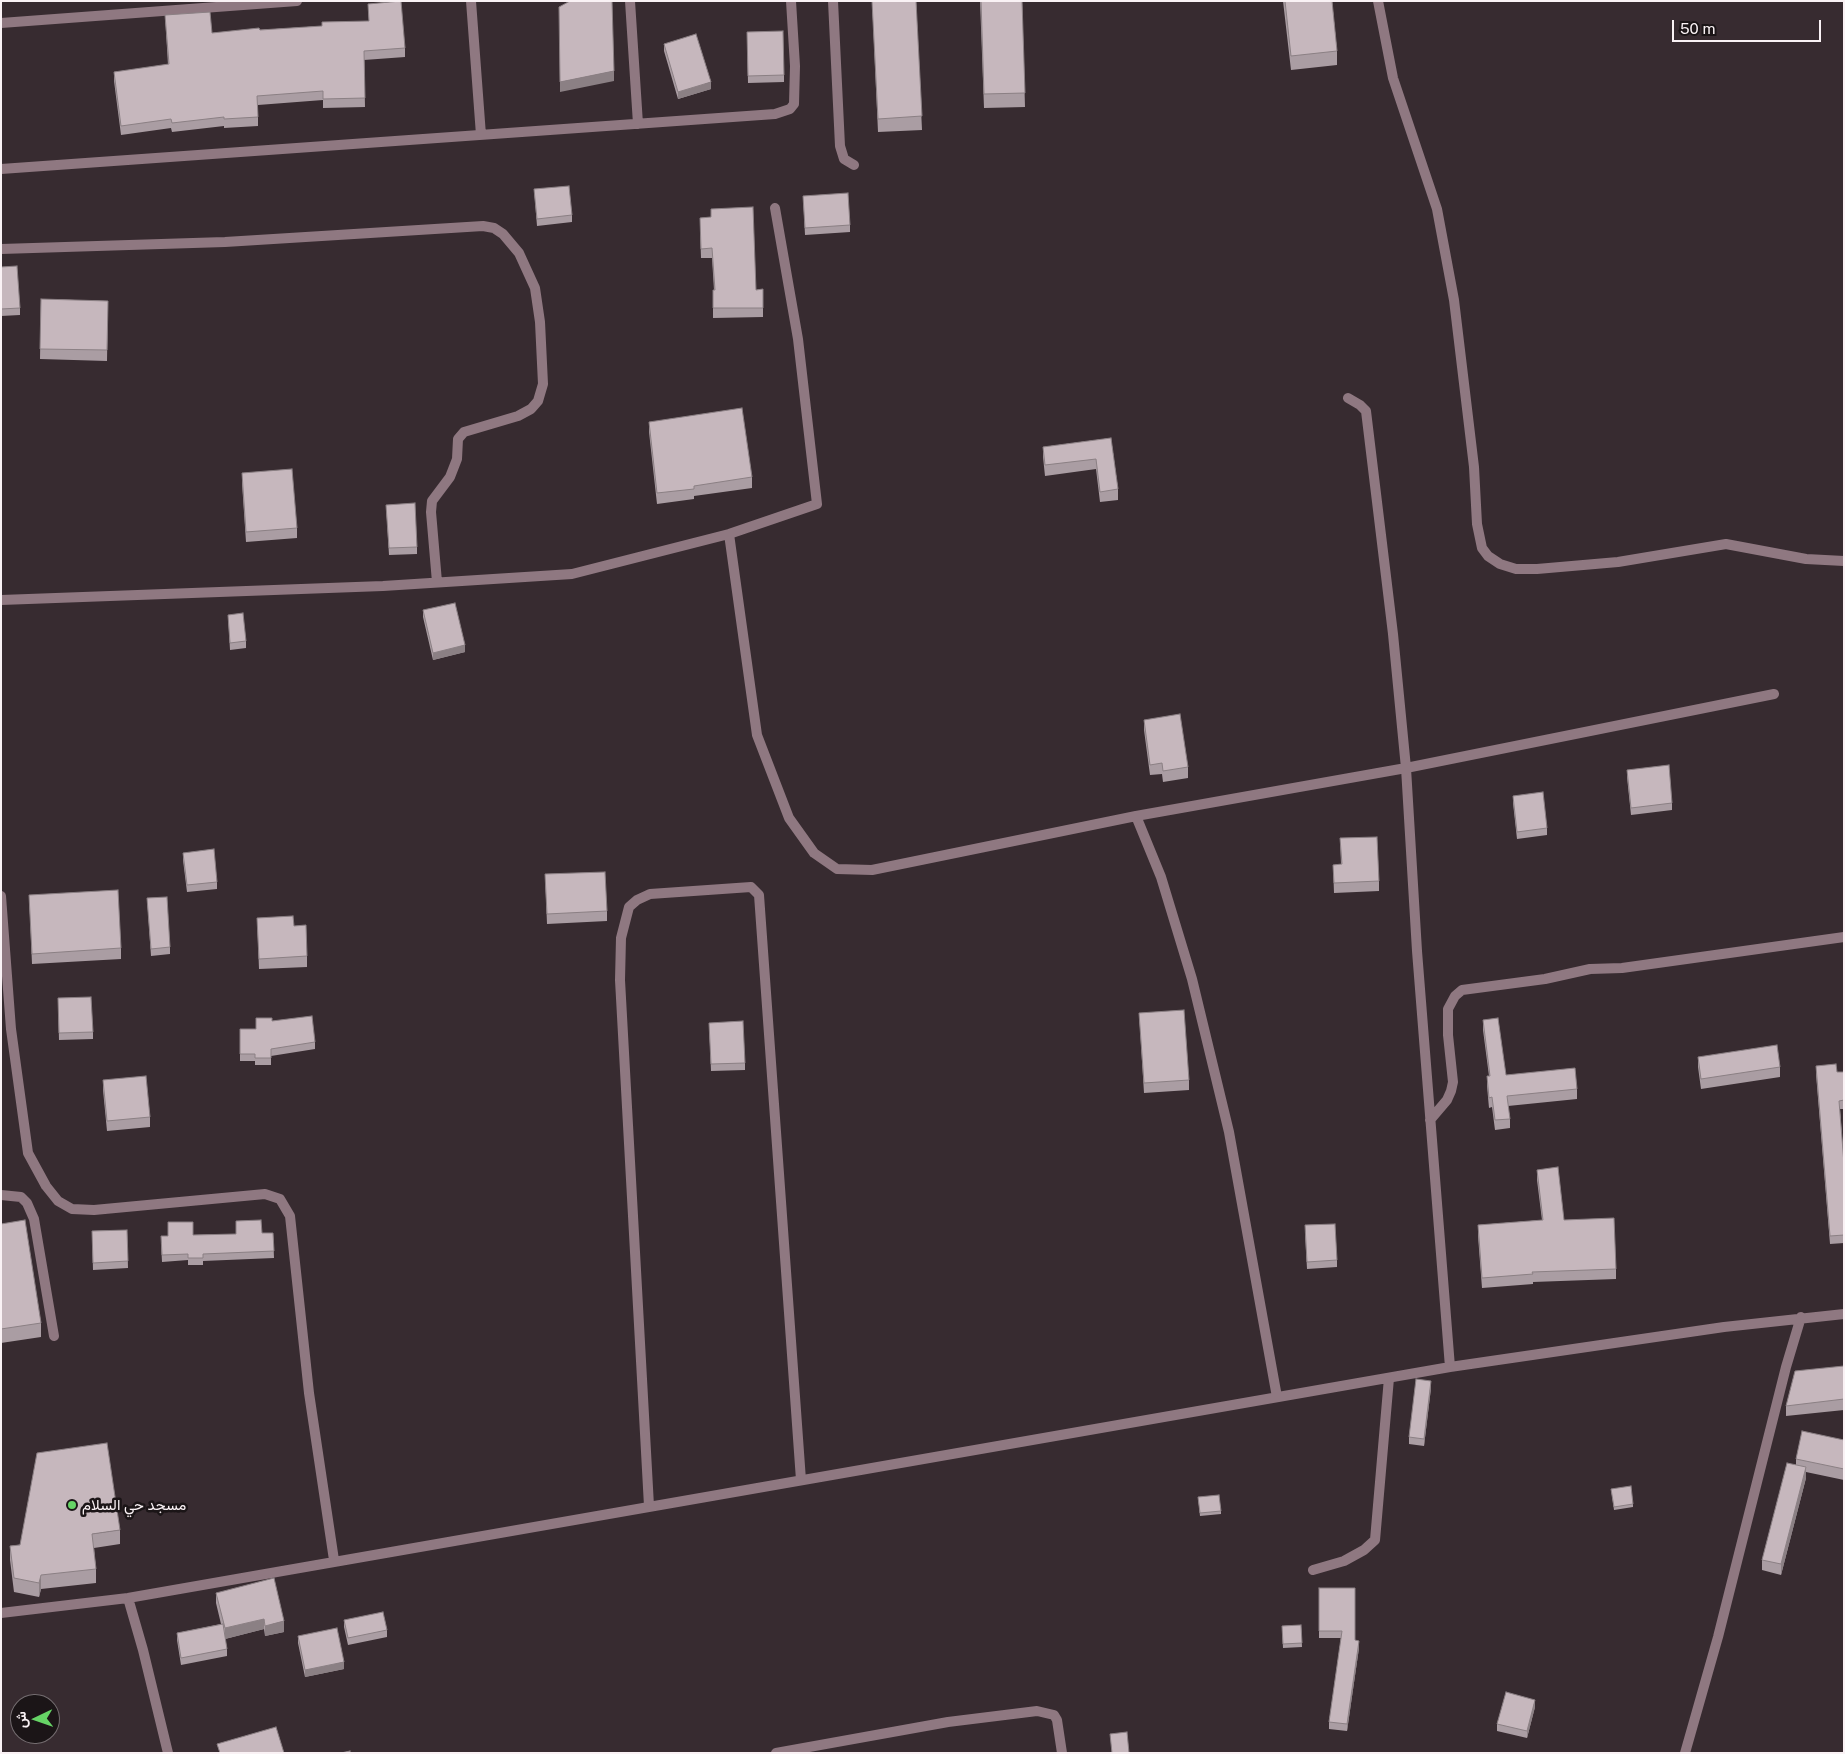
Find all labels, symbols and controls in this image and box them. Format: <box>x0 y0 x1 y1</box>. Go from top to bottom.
scale bar <box>1675 10 1824 42</box>
text: 50 m <box>1680 20 1715 37</box>
place label: مسجد حي السلام <box>82 1496 186 1514</box>
marker: مسجد حي السلام <box>66 1499 78 1511</box>
north arrow <box>10 1694 60 1744</box>
text: ش <box>13 1711 29 1729</box>

